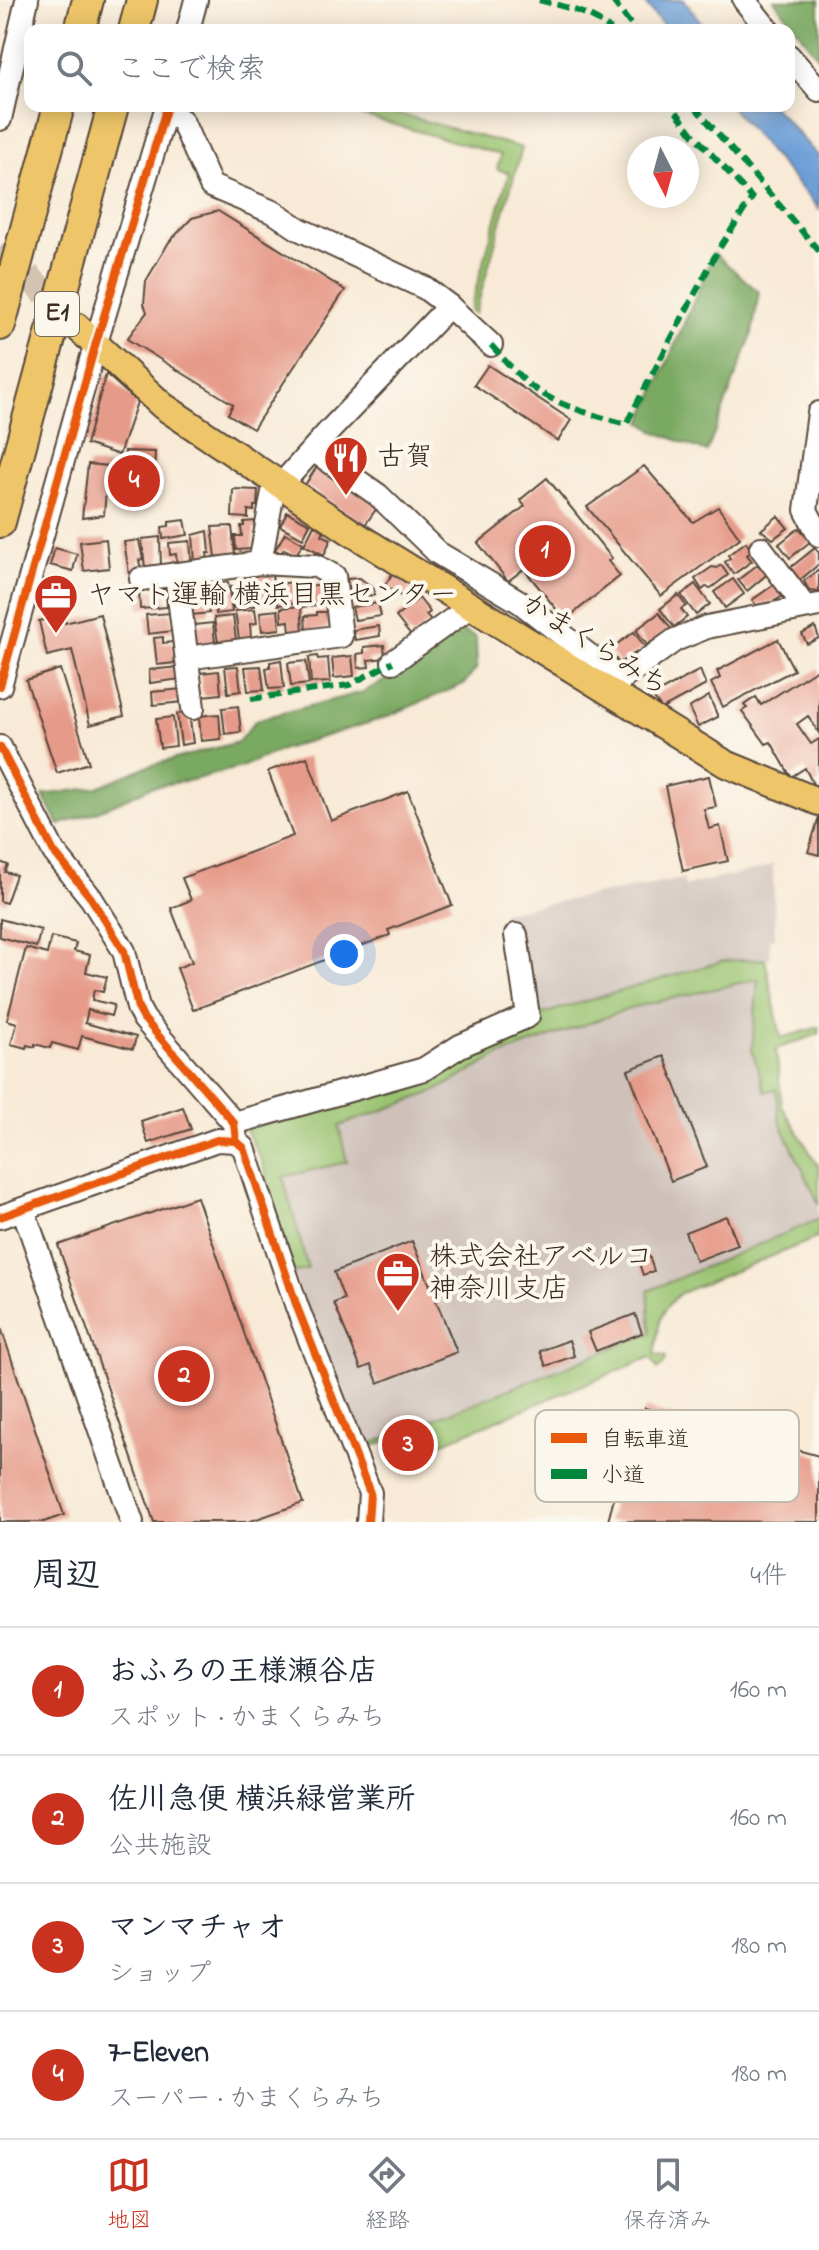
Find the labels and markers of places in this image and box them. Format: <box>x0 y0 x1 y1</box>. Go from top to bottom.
restaurant icon: 古賀 <box>322 434 370 497</box>
place label: 古賀 <box>377 438 433 479</box>
pin: 4 <box>108 451 160 511</box>
pin: 1 <box>519 521 571 581</box>
office icon: ヤマト運輸 横浜目黒センター <box>32 572 80 635</box>
place label: ヤマト運輸 横浜目黒センター <box>87 576 457 617</box>
place label: 株式会社アベルコ 神奈川支店 <box>429 1238 653 1311</box>
office icon: 株式会社アベルコ 神奈川支店 <box>374 1250 422 1313</box>
pin: 2 <box>158 1346 210 1406</box>
pin: 3 <box>382 1415 434 1475</box>

